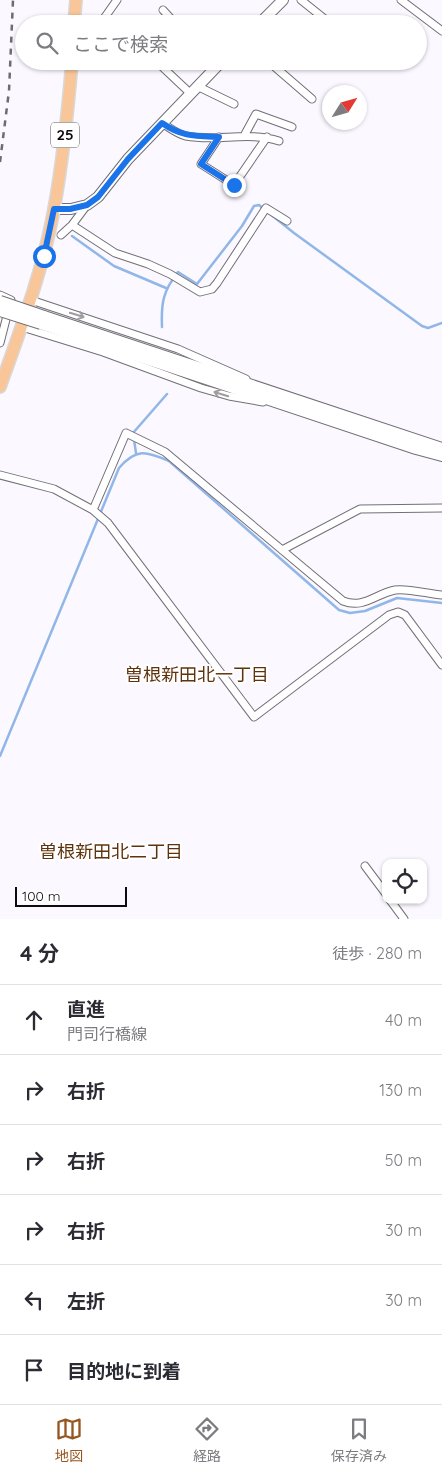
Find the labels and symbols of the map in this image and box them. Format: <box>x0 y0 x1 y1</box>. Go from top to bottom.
north arrow <box>322 85 367 130</box>
road number: 25 <box>51 122 79 148</box>
route end <box>223 174 246 197</box>
route start <box>33 245 56 268</box>
one-way arrow <box>69 310 85 320</box>
one-way arrow <box>213 388 229 398</box>
district label: 曽根新田北一丁目 <box>125 663 269 686</box>
district label: 曽根新田北二丁目 <box>39 840 183 863</box>
scale bar <box>15 884 128 907</box>

